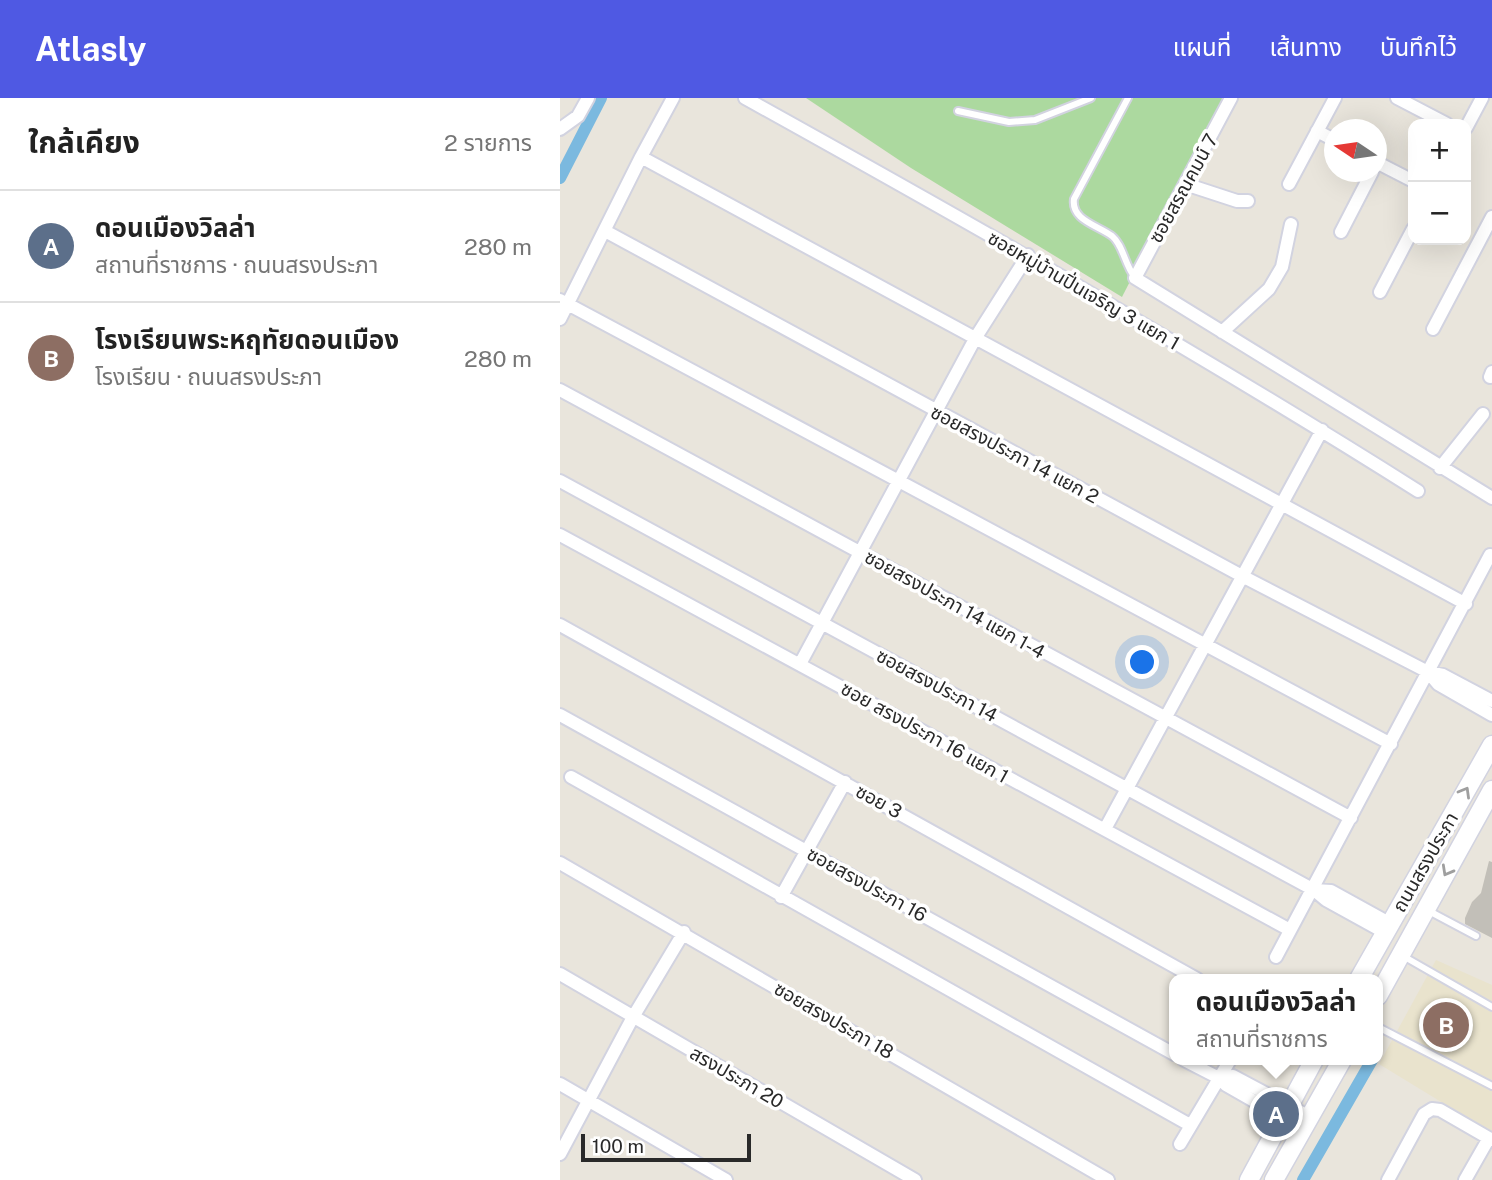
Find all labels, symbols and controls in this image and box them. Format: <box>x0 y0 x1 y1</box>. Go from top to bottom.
text: Atlasly <box>35 30 146 68</box>
text: แผนที่ <box>1173 33 1231 61</box>
text: เส้นทาง <box>1269 33 1342 61</box>
text: บันทึกไว้ <box>1380 33 1457 61</box>
north arrow <box>1324 119 1387 182</box>
map controls <box>1408 119 1471 245</box>
button: + <box>1408 119 1471 182</box>
text: ใกล้เคียง <box>28 124 140 160</box>
text: 2 รายการ <box>444 129 532 156</box>
street label: ซอยสรณคมน์ 7 <box>1144 130 1222 246</box>
button: − <box>1408 182 1471 245</box>
text: ดอนเมืองวิลล่า <box>95 212 255 243</box>
street label: ซอยหมู่บ้านปิ่นเจริญ 3 แยก 1 <box>983 225 1184 356</box>
text: A <box>43 233 59 260</box>
text: 280 m <box>464 233 532 260</box>
text: สถานที่ราชการ · ถนนสรงประภา <box>95 251 378 278</box>
text: โรงเรียนพระหฤทัยดอนเมือง <box>95 324 399 355</box>
text: B <box>43 345 59 372</box>
text: 280 m <box>464 345 532 372</box>
text: โรงเรียน · ถนนสรงประภา <box>95 363 322 390</box>
street label: ซอยสรงประภา 14 แยก 2 <box>927 400 1103 508</box>
street label: ซอยสรงประภา 14 แยก 1-4 <box>861 545 1049 663</box>
street label: ซอยสรงประภา 14 <box>873 644 1001 726</box>
your location <box>1125 645 1159 679</box>
street label: ซอย สรงประภา 16 แยก 1 <box>837 677 1013 787</box>
street label: ซอย 3 <box>852 779 906 823</box>
one-way arrow <box>1457 787 1470 799</box>
street label: ถนนสรงประภา <box>1388 808 1462 916</box>
street label: ซอยสรงประภา 16 <box>803 842 931 926</box>
one-way arrow <box>1442 864 1455 876</box>
popup <box>1169 974 1383 1065</box>
street label: ซอยสรงประภา 18 <box>770 977 898 1063</box>
text: ดอนเมืองวิลล่า <box>1196 986 1356 1017</box>
pin: B <box>1423 999 1469 1051</box>
text: สถานที่ราชการ <box>1196 1025 1328 1052</box>
street label: สรงประภา 20 <box>686 1041 788 1113</box>
pin: A <box>1253 1088 1299 1140</box>
scale bar <box>581 1131 751 1163</box>
text: 100 m <box>592 1135 644 1157</box>

